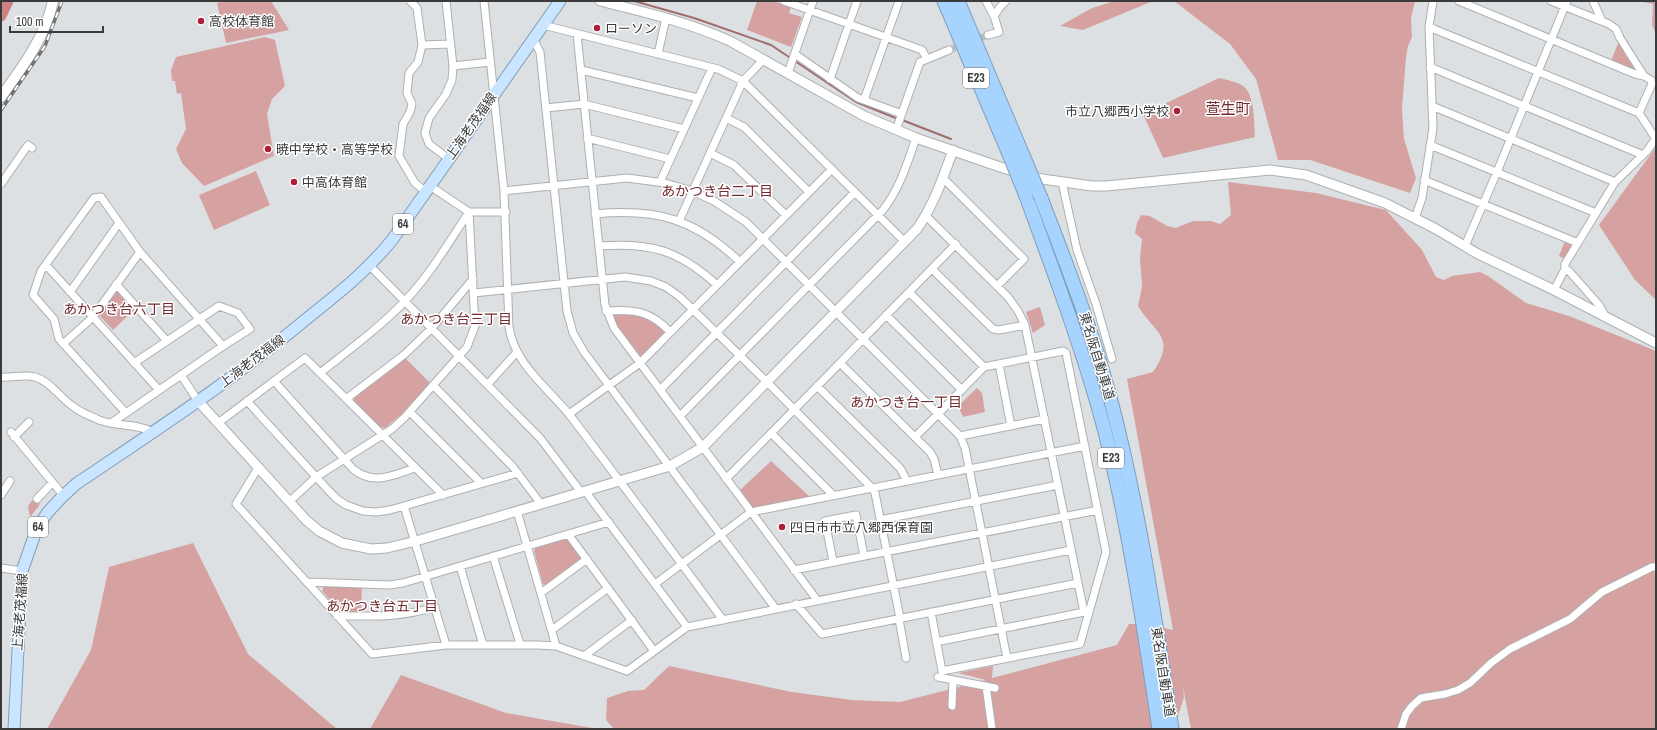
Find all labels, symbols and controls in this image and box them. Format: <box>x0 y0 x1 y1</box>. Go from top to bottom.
scale bar <box>10 8 103 34</box>
place label: 高校体育館 <box>209 13 274 30</box>
text: 100 m <box>16 14 43 30</box>
marker: 高校体育館 <box>196 16 206 26</box>
place label: ローソン <box>605 20 657 37</box>
marker: ローソン <box>592 23 602 33</box>
road number: E23 <box>963 68 989 88</box>
street label: 上海老茂福線 <box>442 89 500 163</box>
district label: 萱生町 <box>1205 98 1251 119</box>
place label: 市立八郷西小学校 <box>1065 103 1169 120</box>
marker: 市立八郷西小学校 <box>1172 106 1182 116</box>
place label: 暁中学校・高等学校 <box>276 141 393 158</box>
marker: 暁中学校・高等学校 <box>263 144 273 154</box>
place label: 中高体育館 <box>302 174 367 191</box>
marker: 中高体育館 <box>289 177 299 187</box>
district label: あかつき台二丁目 <box>661 182 773 200</box>
road number: 64 <box>393 214 413 234</box>
district label: あかつき台六丁目 <box>63 300 175 318</box>
district label: あかつき台三丁目 <box>400 310 512 328</box>
street label: 東名阪自動車道 <box>1076 310 1118 402</box>
street label: 上海老茂福線 <box>216 331 288 391</box>
district label: あかつき台一丁目 <box>850 393 962 411</box>
road number: E23 <box>1098 448 1124 468</box>
road number: 64 <box>28 517 48 537</box>
place label: 四日市市立八郷西保育園 <box>790 519 933 536</box>
marker: 四日市市立八郷西保育園 <box>777 522 787 532</box>
street label: 上海老茂福線 <box>9 572 31 652</box>
district label: あかつき台五丁目 <box>326 597 438 615</box>
street label: 東名阪自動車道 <box>1147 626 1179 718</box>

